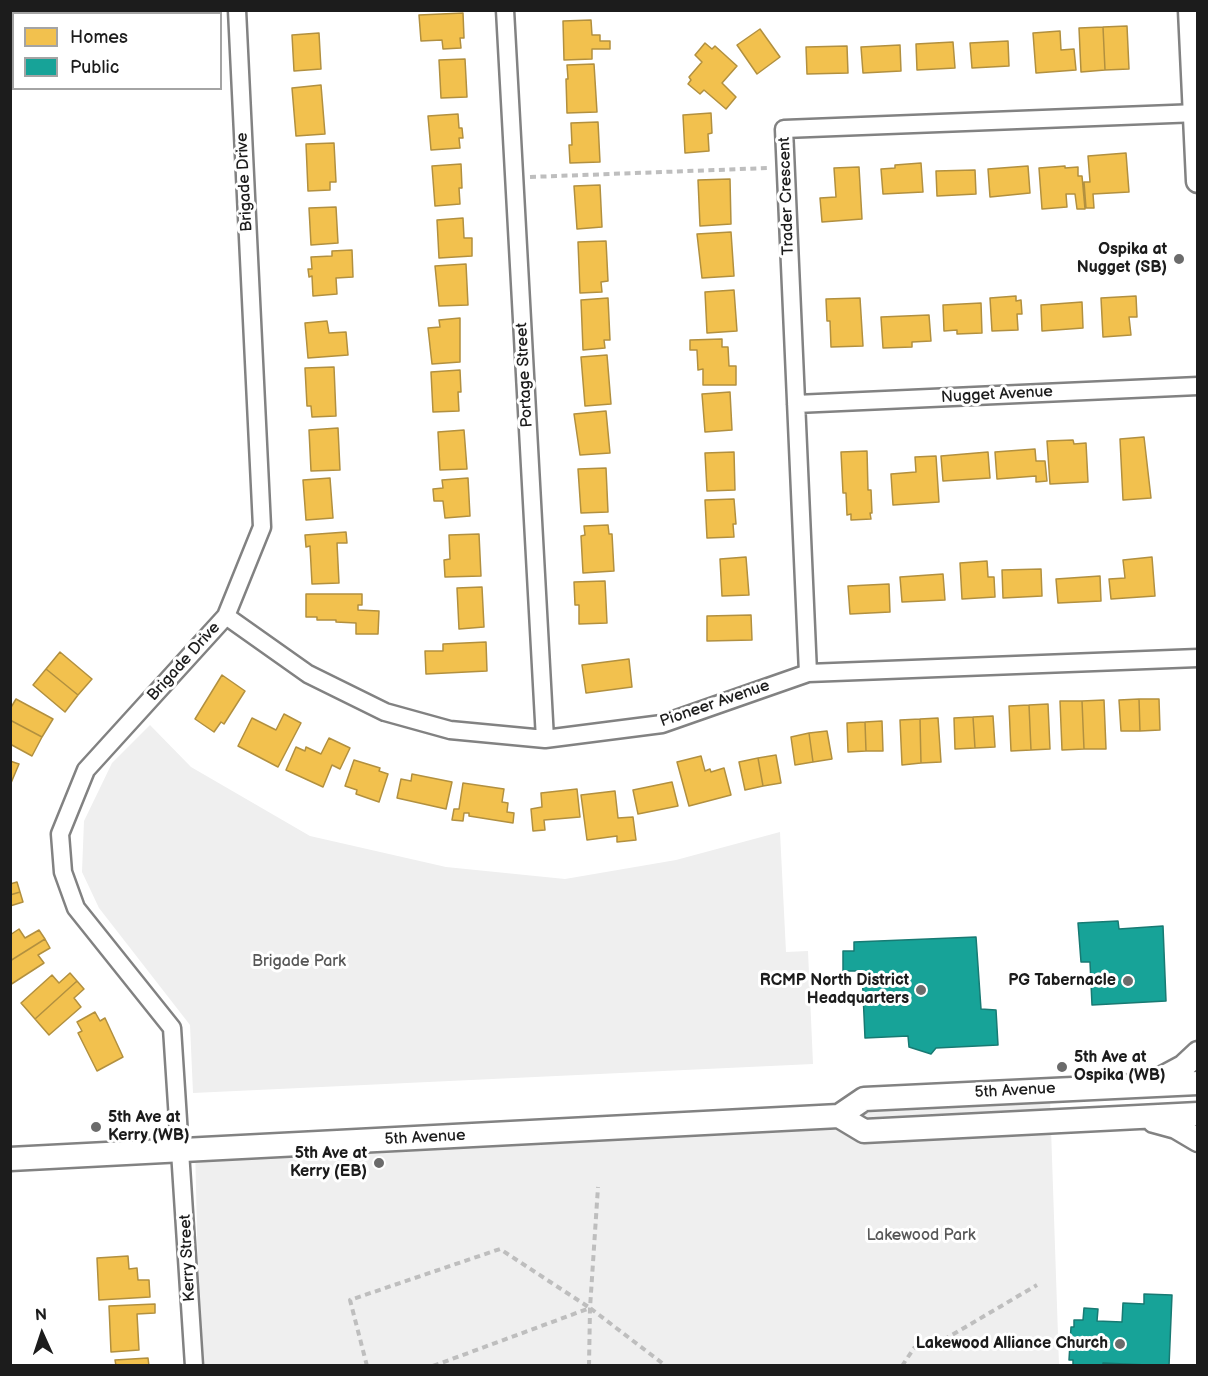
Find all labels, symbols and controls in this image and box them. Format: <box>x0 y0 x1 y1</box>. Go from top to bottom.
legend <box>12 12 222 90</box>
text: Homes <box>70 27 128 48</box>
text: Public <box>70 57 119 78</box>
street label: Brigade Drive <box>233 132 257 232</box>
street label: Trader Crescent <box>775 137 799 255</box>
place label: Ospika at Nugget (SB) <box>1077 240 1167 278</box>
marker: Ospika at Nugget (SB) <box>1172 252 1186 266</box>
street label: Portage Street <box>513 322 537 428</box>
street label: Nugget Avenue <box>941 382 1053 408</box>
street label: Brigade Drive <box>144 619 224 705</box>
street label: Pioneer Avenue <box>658 676 772 732</box>
park label: Brigade Park <box>252 952 346 972</box>
place label: RCMP North District Headquarters <box>760 971 909 1009</box>
place label: PG Tabernacle <box>1008 971 1116 991</box>
marker: PG Tabernacle <box>1121 974 1135 988</box>
marker: RCMP North District Headquarters <box>914 983 928 997</box>
place label: 5th Ave at Ospika (WB) <box>1074 1048 1166 1086</box>
marker: 5th Ave at Ospika (WB) <box>1055 1060 1069 1074</box>
street label: 5th Avenue <box>974 1079 1056 1103</box>
place label: 5th Ave at Kerry (WB) <box>108 1108 189 1146</box>
marker: 5th Ave at Kerry (WB) <box>89 1120 103 1134</box>
street label: 5th Avenue <box>384 1126 466 1150</box>
place label: 5th Ave at Kerry (EB) <box>290 1144 367 1182</box>
marker: 5th Ave at Kerry (EB) <box>372 1156 386 1170</box>
street label: Kerry Street <box>176 1214 200 1302</box>
park label: Lakewood Park <box>866 1226 976 1246</box>
north arrow <box>12 1304 72 1364</box>
text: N <box>35 1306 48 1325</box>
place label: Lakewood Alliance Church <box>916 1334 1108 1354</box>
marker: Lakewood Alliance Church <box>1113 1337 1127 1351</box>

